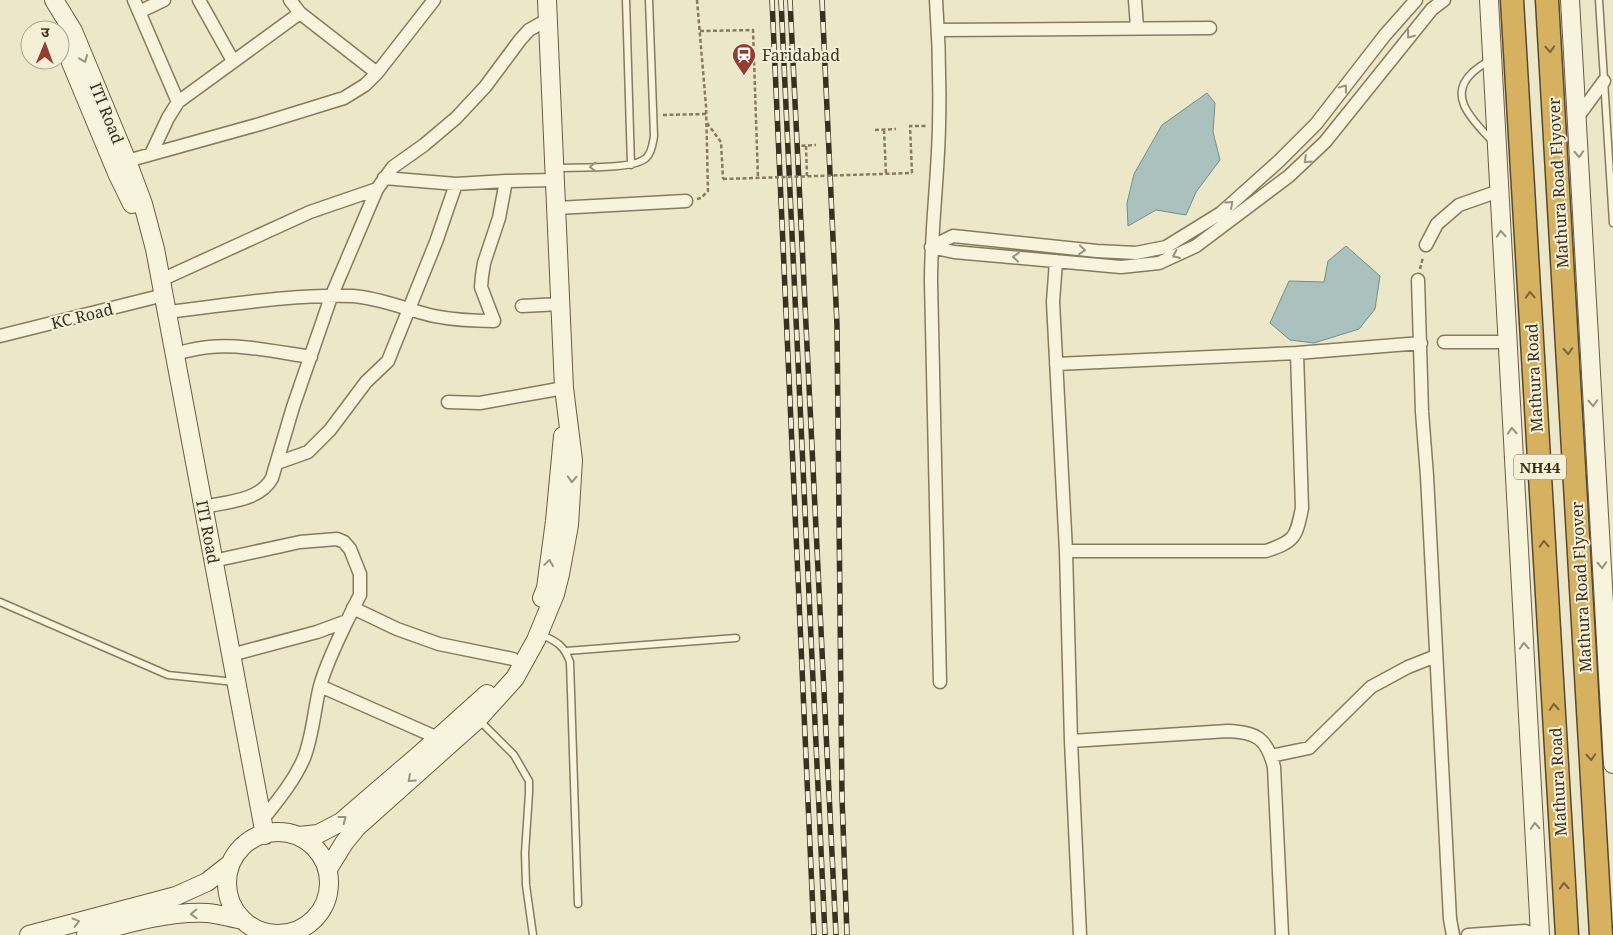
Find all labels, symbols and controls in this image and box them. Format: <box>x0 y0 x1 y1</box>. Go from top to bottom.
north arrow <box>20 20 70 70</box>
text: उ <box>41 22 50 41</box>
one-way arrow <box>1408 29 1416 38</box>
station icon: Faridabad <box>731 42 757 76</box>
place label: Faridabad <box>762 44 840 66</box>
one-way arrow <box>1545 45 1556 53</box>
one-way arrow <box>78 54 89 63</box>
street label: ITI Road <box>85 79 129 147</box>
one-way arrow <box>1338 85 1346 94</box>
street label: Mathura Road Flyover <box>1543 97 1573 269</box>
one-way arrow <box>1573 150 1584 158</box>
one-way arrow <box>1303 154 1312 163</box>
one-way arrow <box>589 161 597 172</box>
one-way arrow <box>1225 201 1234 210</box>
one-way arrow <box>1496 230 1507 238</box>
one-way arrow <box>1078 244 1086 255</box>
one-way arrow <box>1172 249 1181 260</box>
one-way arrow <box>1012 252 1020 263</box>
one-way arrow <box>1524 291 1535 299</box>
street label: KC Road <box>49 298 116 334</box>
street label: Mathura Road <box>1520 323 1548 433</box>
one-way arrow <box>1562 347 1573 355</box>
one-way arrow <box>1587 399 1598 407</box>
one-way arrow <box>1507 427 1518 435</box>
road number: NH44 <box>1514 454 1566 480</box>
one-way arrow <box>567 475 578 483</box>
street label: ITI Road <box>191 498 225 566</box>
street label: Mathura Road Flyover <box>1566 501 1596 673</box>
one-way arrow <box>1539 540 1550 548</box>
one-way arrow <box>543 559 554 567</box>
one-way arrow <box>1596 562 1607 570</box>
one-way arrow <box>1519 642 1530 650</box>
one-way arrow <box>1548 702 1559 710</box>
street label: Mathura Road <box>1544 727 1572 837</box>
one-way arrow <box>1586 754 1597 762</box>
one-way arrow <box>408 773 417 782</box>
one-way arrow <box>337 816 347 825</box>
one-way arrow <box>1529 821 1540 829</box>
one-way arrow <box>1559 882 1570 890</box>
one-way arrow <box>190 908 198 919</box>
one-way arrow <box>71 918 79 928</box>

